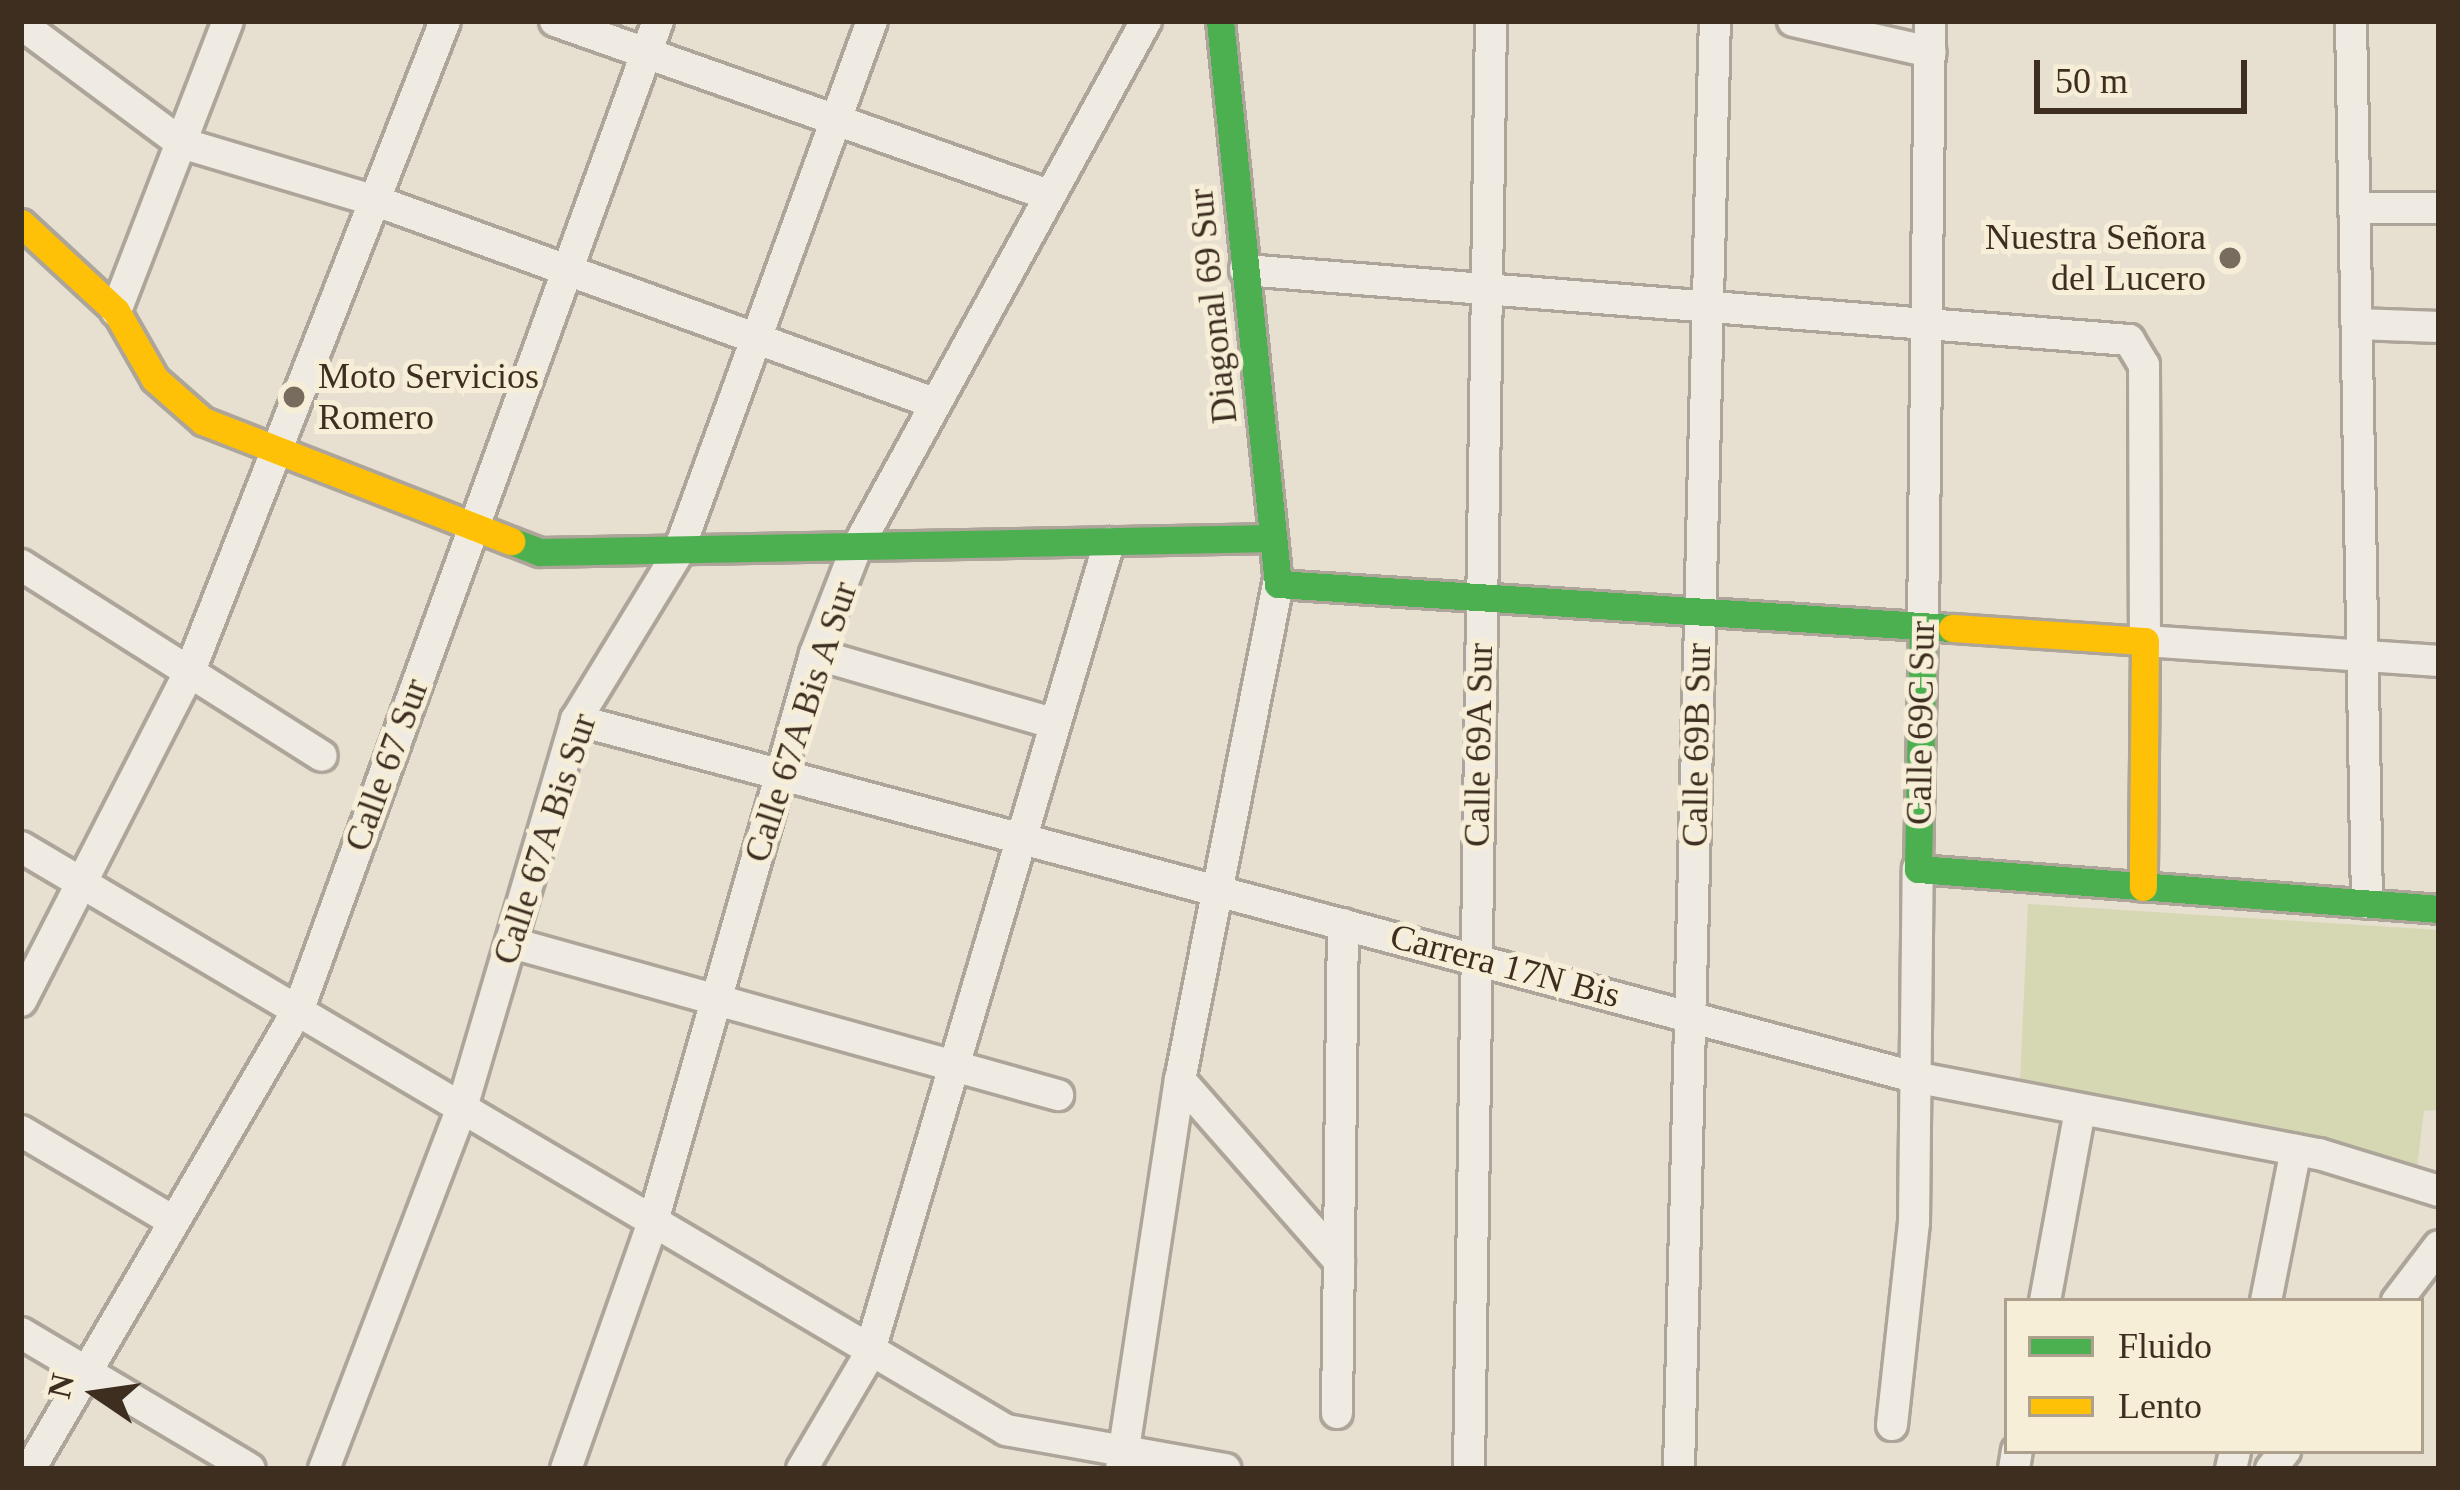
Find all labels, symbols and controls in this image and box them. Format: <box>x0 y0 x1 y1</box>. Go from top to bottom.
scale bar <box>2040 36 2253 110</box>
text: 50 m <box>2055 61 2128 101</box>
street label: Diagonal 69 Sur <box>1179 186 1247 426</box>
place label: Nuestra Señora del Lucero <box>1985 215 2206 300</box>
marker: Nuestra Señora del Lucero <box>2217 245 2243 271</box>
place label: Moto Servicios Romero <box>318 354 539 439</box>
marker: Moto Servicios Romero <box>281 384 307 410</box>
street label: Calle 67A Bis A Sur <box>734 574 868 870</box>
street label: Calle 69C Sur <box>1898 621 1944 825</box>
street label: Calle 69A Sur <box>1456 642 1502 848</box>
street label: Calle 69B Sur <box>1674 643 1720 847</box>
street label: Calle 67 Sur <box>336 673 438 857</box>
street label: Calle 67A Bis Sur <box>484 707 606 971</box>
street label: Carrera 17N Bis <box>1385 915 1625 1017</box>
legend <box>2004 1298 2424 1454</box>
text: Fluido <box>2118 1326 2212 1366</box>
north arrow <box>36 1334 156 1454</box>
text: N <box>41 1370 81 1402</box>
text: Lento <box>2118 1386 2202 1426</box>

